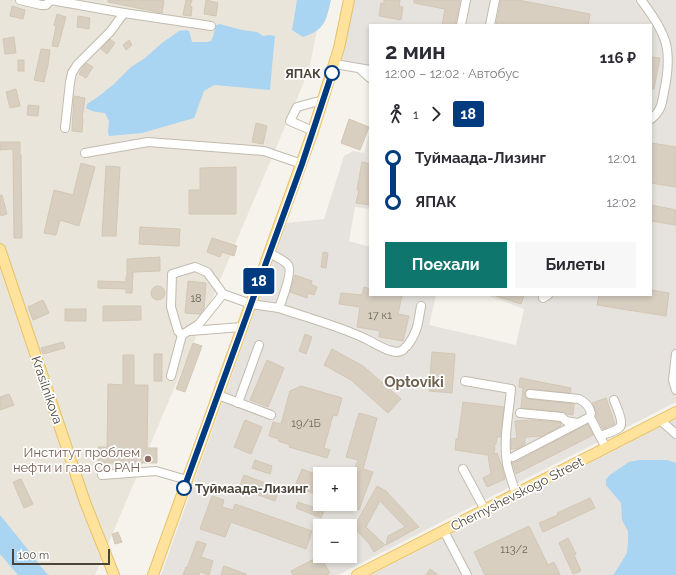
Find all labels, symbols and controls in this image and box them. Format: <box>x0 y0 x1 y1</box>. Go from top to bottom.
text: 2 мин <box>385 38 446 64</box>
text: 116 ₽ <box>600 49 636 67</box>
marker: ЯПАК <box>324 65 340 81</box>
place label: ЯПАК <box>285 66 321 81</box>
text: 12:00 – 12:02 · Автобус <box>385 66 519 81</box>
icon: walk <box>385 103 407 125</box>
icon: forward <box>425 103 447 125</box>
text: 18 <box>461 106 476 122</box>
text: 1 <box>413 107 419 122</box>
text: Туймаада-Лизинг <box>415 149 546 167</box>
text: 12:01 <box>608 151 636 166</box>
text: ЯПАК <box>415 193 456 211</box>
text: 12:02 <box>606 195 636 210</box>
button: Поехали <box>385 242 507 288</box>
button: Билеты <box>515 242 636 288</box>
line badge: 18 <box>241 268 277 294</box>
text: 18 <box>251 273 267 289</box>
house number: 18 <box>190 292 202 305</box>
house number: 17 к1 <box>368 309 392 322</box>
street label: Krasilnikova <box>28 354 66 426</box>
district label: Optoviki <box>384 373 444 391</box>
house number: 19/1Б <box>291 417 321 430</box>
place label: Институт проблем нефти и газа Со РАН <box>13 445 140 475</box>
marker: Институт проблем нефти и газа Со РАН <box>143 454 153 464</box>
street label: Chernyshevskogo Street <box>448 454 586 534</box>
map controls <box>313 467 357 563</box>
button: + <box>313 467 357 511</box>
marker: Туймаада-Лизинг <box>176 480 192 496</box>
place label: Туймаада-Лизинг <box>195 481 309 496</box>
button: − <box>313 519 357 563</box>
house number: 113/2 <box>500 543 528 556</box>
scale bar <box>12 547 110 566</box>
text: 100 m <box>18 549 49 562</box>

